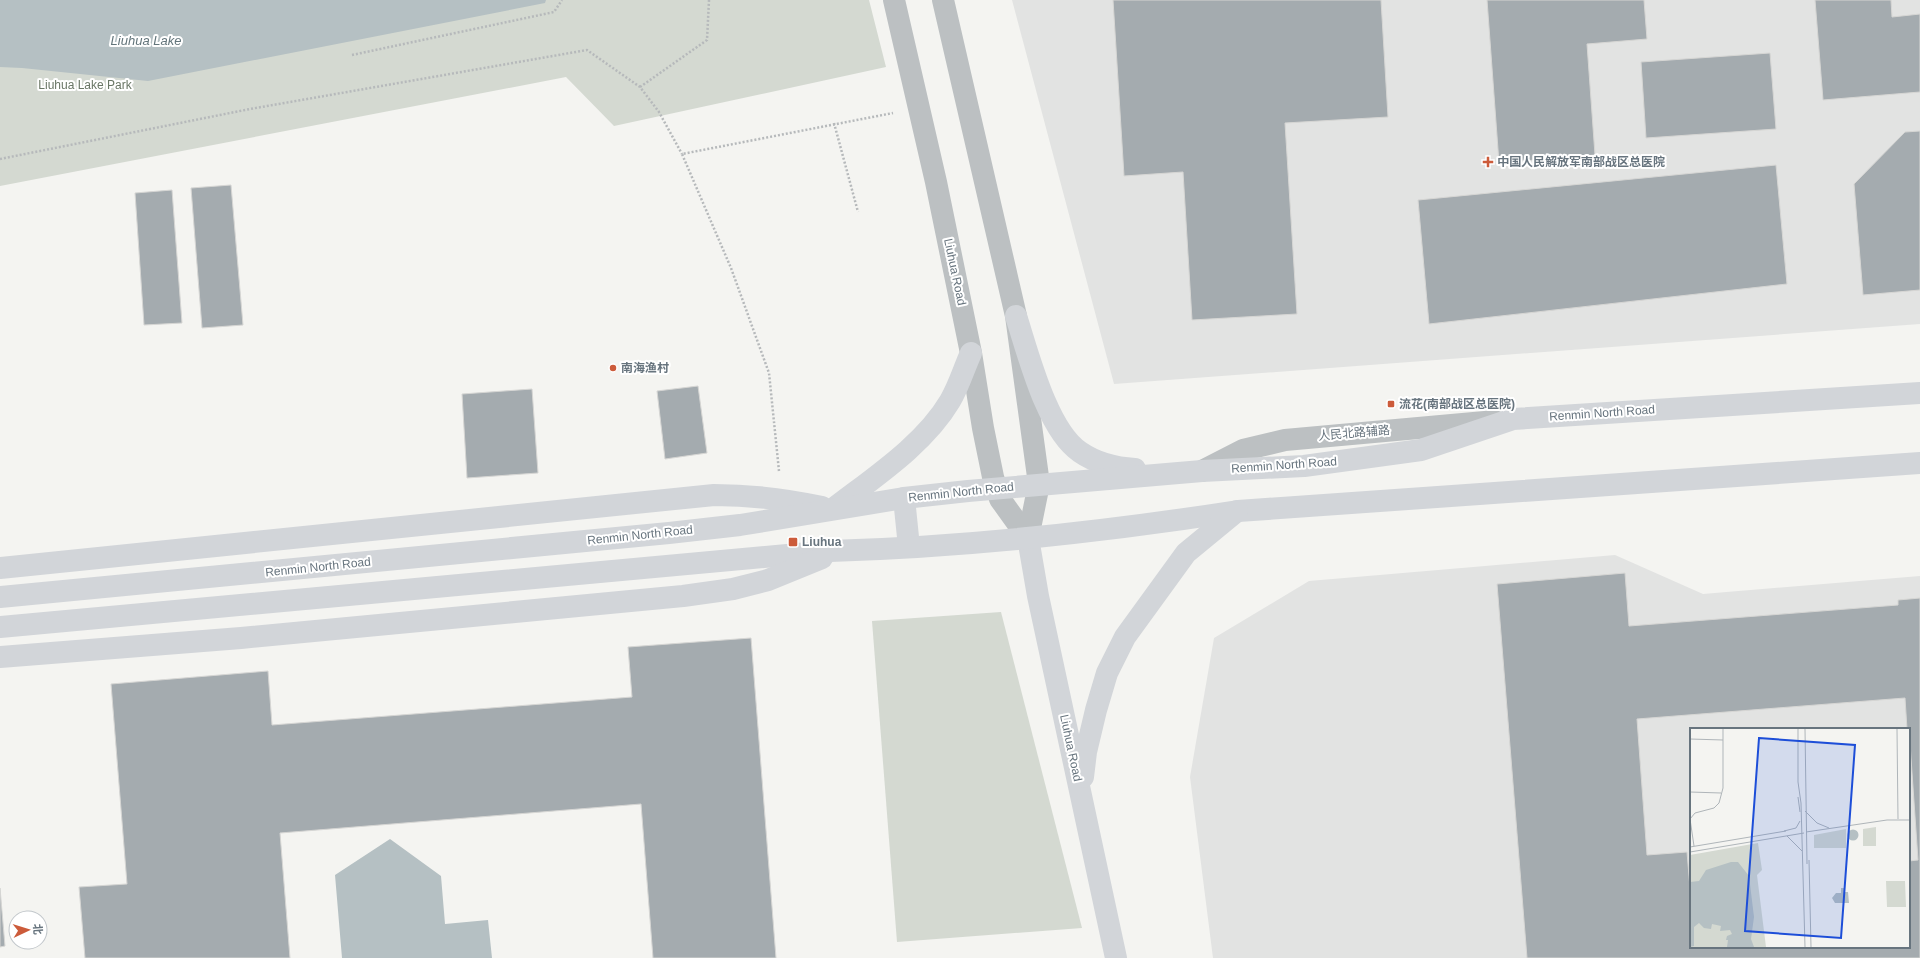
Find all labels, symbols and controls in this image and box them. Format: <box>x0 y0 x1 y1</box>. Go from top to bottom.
water label: Liuhua Lake <box>111 33 181 48</box>
park label: Liuhua Lake Park <box>38 78 133 92</box>
place label: 中国人民解放军南部战区总医院 <box>1497 155 1665 169</box>
marker: 中国人民解放军南部战区总医院 <box>1482 156 1494 168</box>
street label: Liuhua Road <box>941 237 969 307</box>
place label: 南海渔村 <box>621 361 669 375</box>
marker: 南海渔村 <box>608 363 618 373</box>
place label: 流花(南部战区总医院) <box>1399 397 1515 411</box>
marker: 流花(南部战区总医院) <box>1386 399 1396 409</box>
street label: Renmin North Road <box>1549 402 1655 424</box>
street label: 人民北路辅路 <box>1318 423 1390 443</box>
street label: Renmin North Road <box>1231 454 1337 476</box>
street label: Renmin North Road <box>908 479 1014 505</box>
street label: Renmin North Road <box>587 522 693 548</box>
place label: Liuhua <box>802 535 842 549</box>
marker: Liuhua <box>787 536 799 548</box>
street label: Renmin North Road <box>265 554 371 580</box>
street label: Liuhua Road <box>1057 713 1085 783</box>
inset map <box>1690 728 1910 948</box>
north arrow <box>8 910 48 950</box>
text: 北 <box>32 923 44 935</box>

